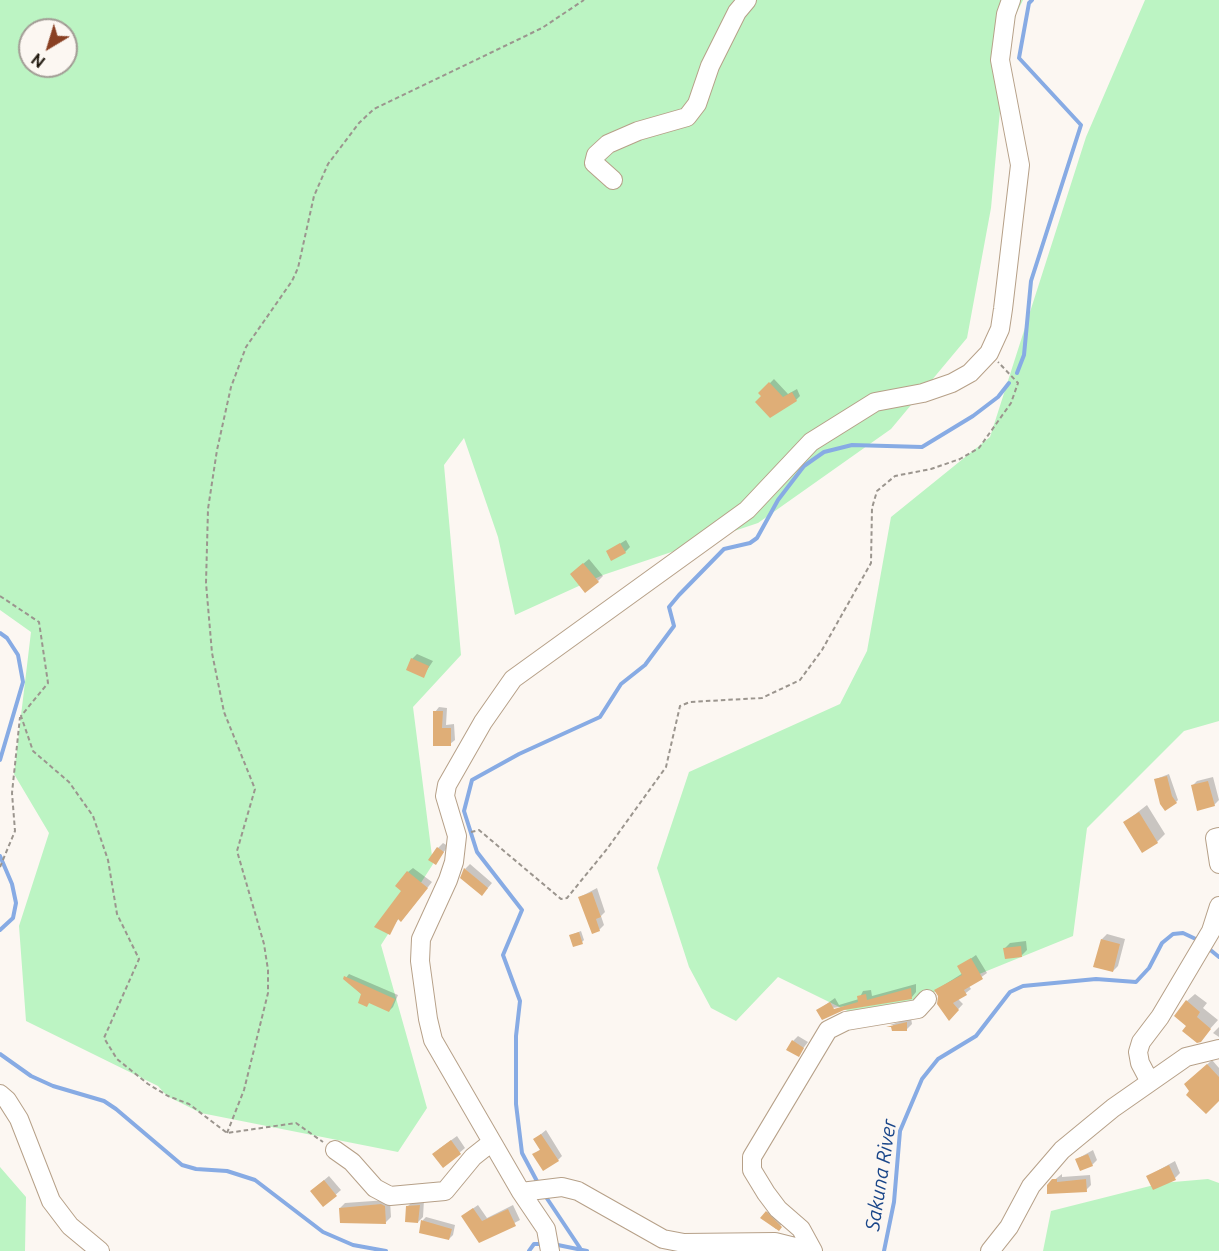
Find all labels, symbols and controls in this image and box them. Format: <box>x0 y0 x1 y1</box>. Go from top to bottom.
north arrow <box>18 18 78 78</box>
text: N <box>28 50 48 71</box>
water label: Sakuna River <box>860 1117 902 1233</box>

